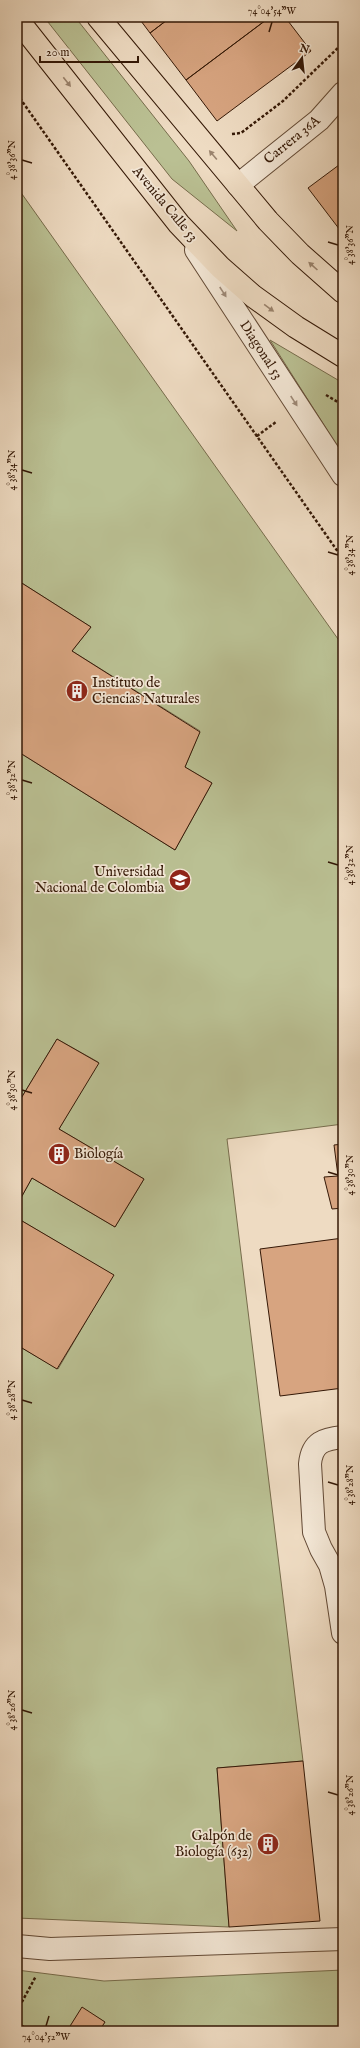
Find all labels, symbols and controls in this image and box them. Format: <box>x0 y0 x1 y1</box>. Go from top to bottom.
text: 74°04'54"W <box>248 5 297 18</box>
scale bar <box>40 38 138 64</box>
north arrow <box>282 38 322 78</box>
text: N <box>297 41 311 57</box>
text: 20 m <box>46 45 69 60</box>
one-way arrow <box>63 77 72 88</box>
street label: Carrera 36A <box>260 111 324 168</box>
text: 4°38'36"N <box>6 140 19 180</box>
one-way arrow <box>209 149 218 160</box>
street label: Avenida Calle 53 <box>128 162 202 245</box>
text: 4°38'36"N <box>344 225 357 265</box>
one-way arrow <box>308 262 319 271</box>
one-way arrow <box>219 287 227 297</box>
one-way arrow <box>263 304 274 312</box>
street label: Diagonal 53 <box>235 317 287 383</box>
one-way arrow <box>291 395 298 406</box>
text: 4°38'34"N <box>6 449 19 490</box>
text: 4°38'34"N <box>344 534 357 575</box>
place label: Instituto de Ciencias Naturales <box>92 674 200 708</box>
building icon: Instituto de Ciencias Naturales <box>64 678 90 704</box>
text: 4°38'32"N <box>6 759 19 800</box>
text: 4°38'32"N <box>344 844 357 885</box>
place label: Universidad Nacional de Colombia <box>35 863 165 897</box>
school or university icon: Universidad Nacional de Colombia <box>167 867 193 893</box>
text: 4°38'30"N <box>6 1069 19 1110</box>
building icon: Biología <box>46 1141 72 1167</box>
place label: Biología <box>74 1145 124 1163</box>
text: 4°38'30"N <box>344 1154 357 1195</box>
text: 4°38'28"N <box>6 1379 19 1420</box>
text: 4°38'28"N <box>344 1464 357 1505</box>
text: 4°38'26"N <box>6 1689 19 1731</box>
text: 4°38'26"N <box>344 1774 357 1816</box>
place label: Galpón de Biología (632) <box>175 1827 253 1861</box>
building icon: Galpón de Biología (632) <box>255 1831 281 1857</box>
text: 74°04'52"W <box>22 2031 71 2044</box>

